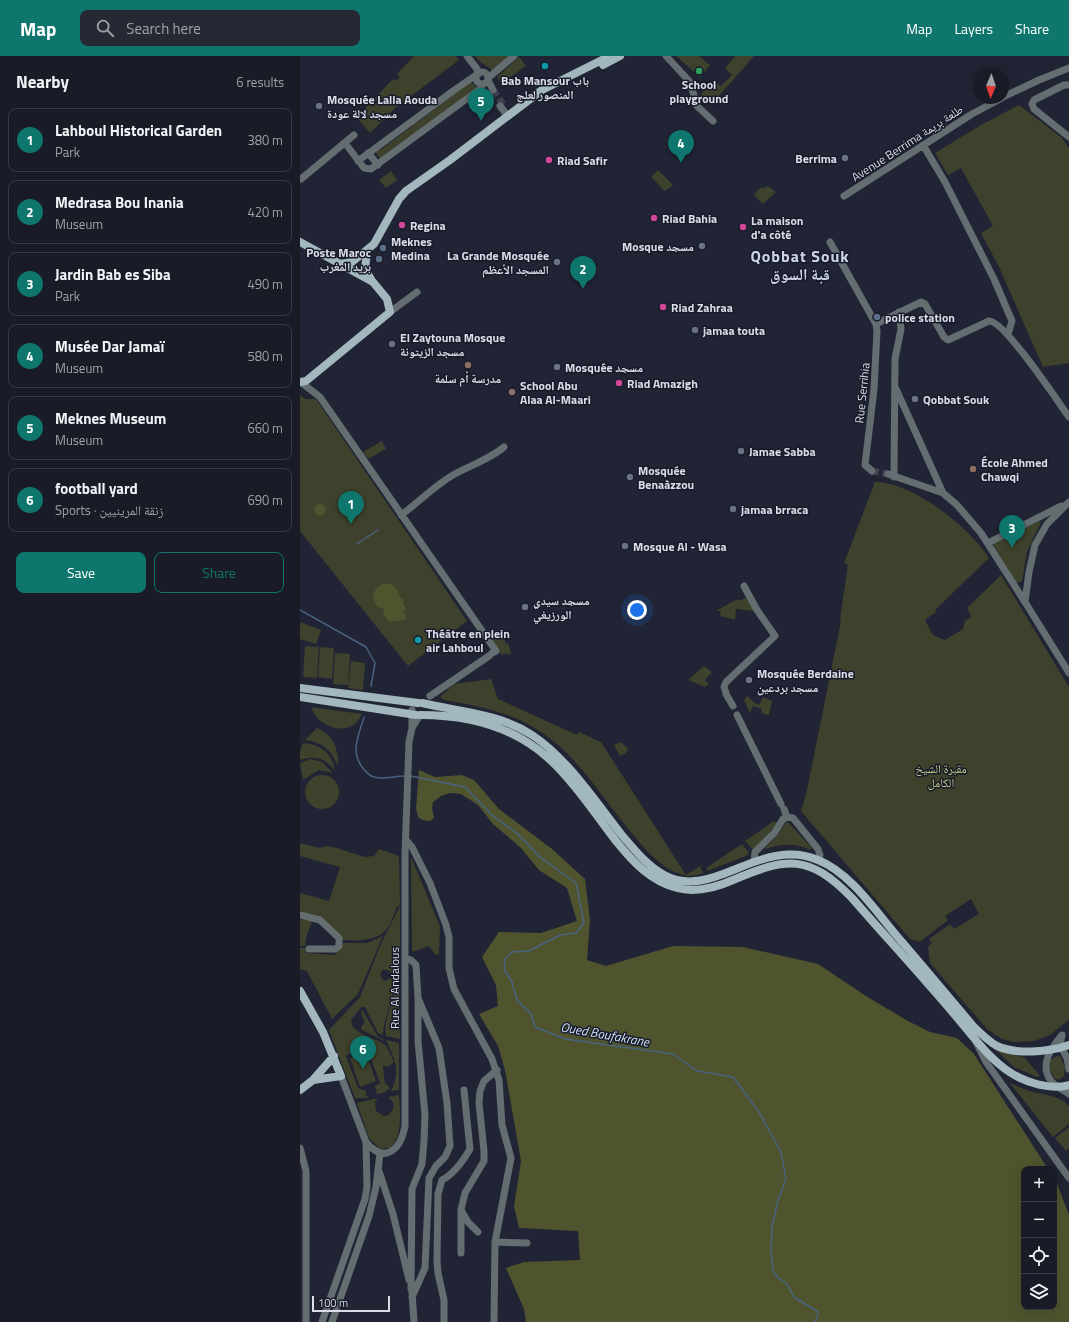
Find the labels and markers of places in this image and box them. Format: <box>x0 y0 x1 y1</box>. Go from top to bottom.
marker: Bab Mansour باب المنصور لعلج <box>540 61 550 71</box>
marker: School playground <box>694 66 704 76</box>
place label: Bab Mansour باب المنصور لعلج <box>501 71 589 104</box>
place label: School playground <box>670 75 728 108</box>
pin: 5 <box>468 88 494 121</box>
place label: Mosquée Lalla Aouda مسجد لالة عودة <box>327 90 437 123</box>
marker: Mosquée Lalla Aouda مسجد لالة عودة <box>314 101 324 111</box>
pin: 4 <box>668 130 694 163</box>
place label: Berrima <box>795 149 837 168</box>
place label: Riad Safir <box>557 151 608 170</box>
marker: Berrima <box>840 153 850 163</box>
marker: Riad Safir <box>544 155 554 165</box>
place label: Riad Bahia <box>662 209 717 228</box>
place label: La maison d'a côté <box>751 211 803 244</box>
marker: Riad Bahia <box>649 213 659 223</box>
place label: Regina <box>410 216 446 235</box>
marker: Regina <box>397 220 407 230</box>
marker: La maison d'a côté <box>738 222 748 232</box>
place label: Meknes Medina <box>391 232 432 265</box>
place label: Mosque مسجد <box>622 237 694 256</box>
marker: Mosque مسجد <box>697 241 707 251</box>
place label: Poste Maroc بريد المغرب <box>306 243 371 276</box>
marker: Meknes Medina <box>378 243 388 253</box>
place label: La Grande Mosquée المسجد الأعظم <box>447 246 549 279</box>
marker: Poste Maroc بريد المغرب <box>374 254 384 264</box>
pin: 2 <box>570 256 596 289</box>
marker: La Grande Mosquée المسجد الأعظم <box>552 257 562 267</box>
place label: Riad Zahraa <box>671 298 733 317</box>
marker: Riad Zahraa <box>658 302 668 312</box>
place label: police station <box>885 308 955 327</box>
marker: police station <box>872 312 882 322</box>
place label: jamaa touta <box>702 321 765 340</box>
marker: jamaa touta <box>690 325 700 335</box>
place label: El Zaytouna Mosque مسجد الزيتونة <box>400 328 505 361</box>
marker: El Zaytouna Mosque مسجد الزيتونة <box>387 339 397 349</box>
place label: Mosquée مسجد <box>565 358 643 377</box>
marker: مدرسة أم سلمة <box>463 360 473 370</box>
marker: Mosquée مسجد <box>552 362 562 372</box>
place label: مدرسة أم سلمة <box>435 369 502 388</box>
place label: Riad Amazigh <box>627 374 698 393</box>
place label: School Abu Alaa Al-Maari <box>520 376 591 409</box>
marker: Riad Amazigh <box>614 378 624 388</box>
marker: School Abu Alaa Al-Maari <box>507 387 517 397</box>
place label: Qobbat Souk <box>923 390 990 409</box>
marker: Qobbat Souk <box>910 394 920 404</box>
place label: Jamae Sabba <box>749 442 816 461</box>
marker: Jamae Sabba <box>736 446 746 456</box>
place label: École Ahmed Chawqi <box>981 453 1048 486</box>
place label: Mosquée Benaàzzou <box>638 461 694 494</box>
marker: École Ahmed Chawqi <box>968 464 978 474</box>
marker: Mosquée Benaàzzou <box>625 472 635 482</box>
pin: 1 <box>338 491 364 524</box>
place label: jamaa brraca <box>740 500 808 519</box>
marker: jamaa brraca <box>728 504 738 514</box>
pin: 3 <box>999 515 1025 548</box>
place label: Mosque Al - Wasa <box>633 537 727 556</box>
marker: Mosque Al - Wasa <box>620 541 630 551</box>
place label: مسجد سيدي الورزيغي <box>533 591 590 624</box>
marker: مسجد سيدي الورزيغي <box>520 602 530 612</box>
place label: Théâtre en plein air Lahboul <box>426 624 510 657</box>
marker: Théâtre en plein air Lahboul <box>413 635 423 645</box>
place label: Mosquée Berdaine مسجد بردعين <box>757 664 854 697</box>
marker: Mosquée Berdaine مسجد بردعين <box>744 675 754 685</box>
pin: 6 <box>350 1036 376 1069</box>

